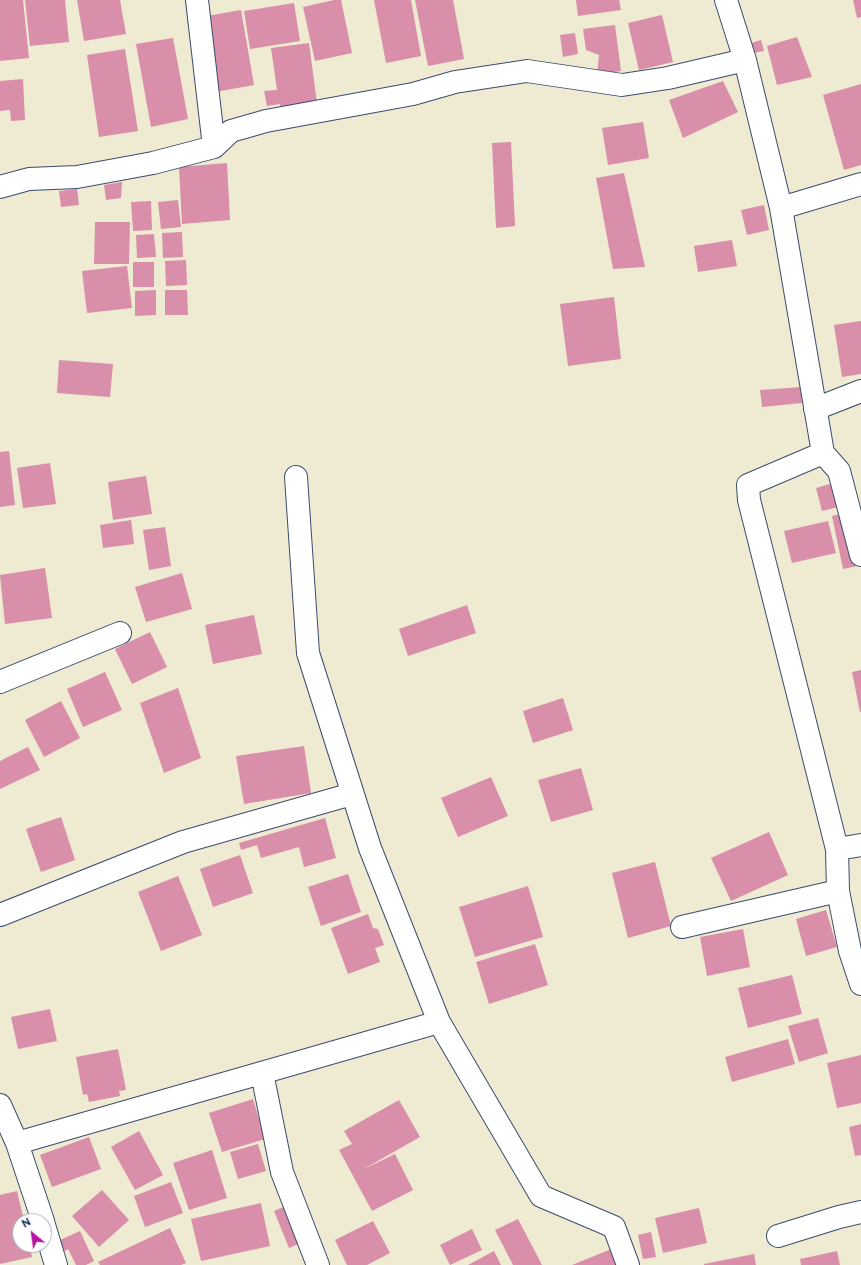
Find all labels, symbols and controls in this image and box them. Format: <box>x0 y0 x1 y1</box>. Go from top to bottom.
north arrow <box>12 1213 52 1253</box>
text: N <box>20 1215 33 1231</box>

